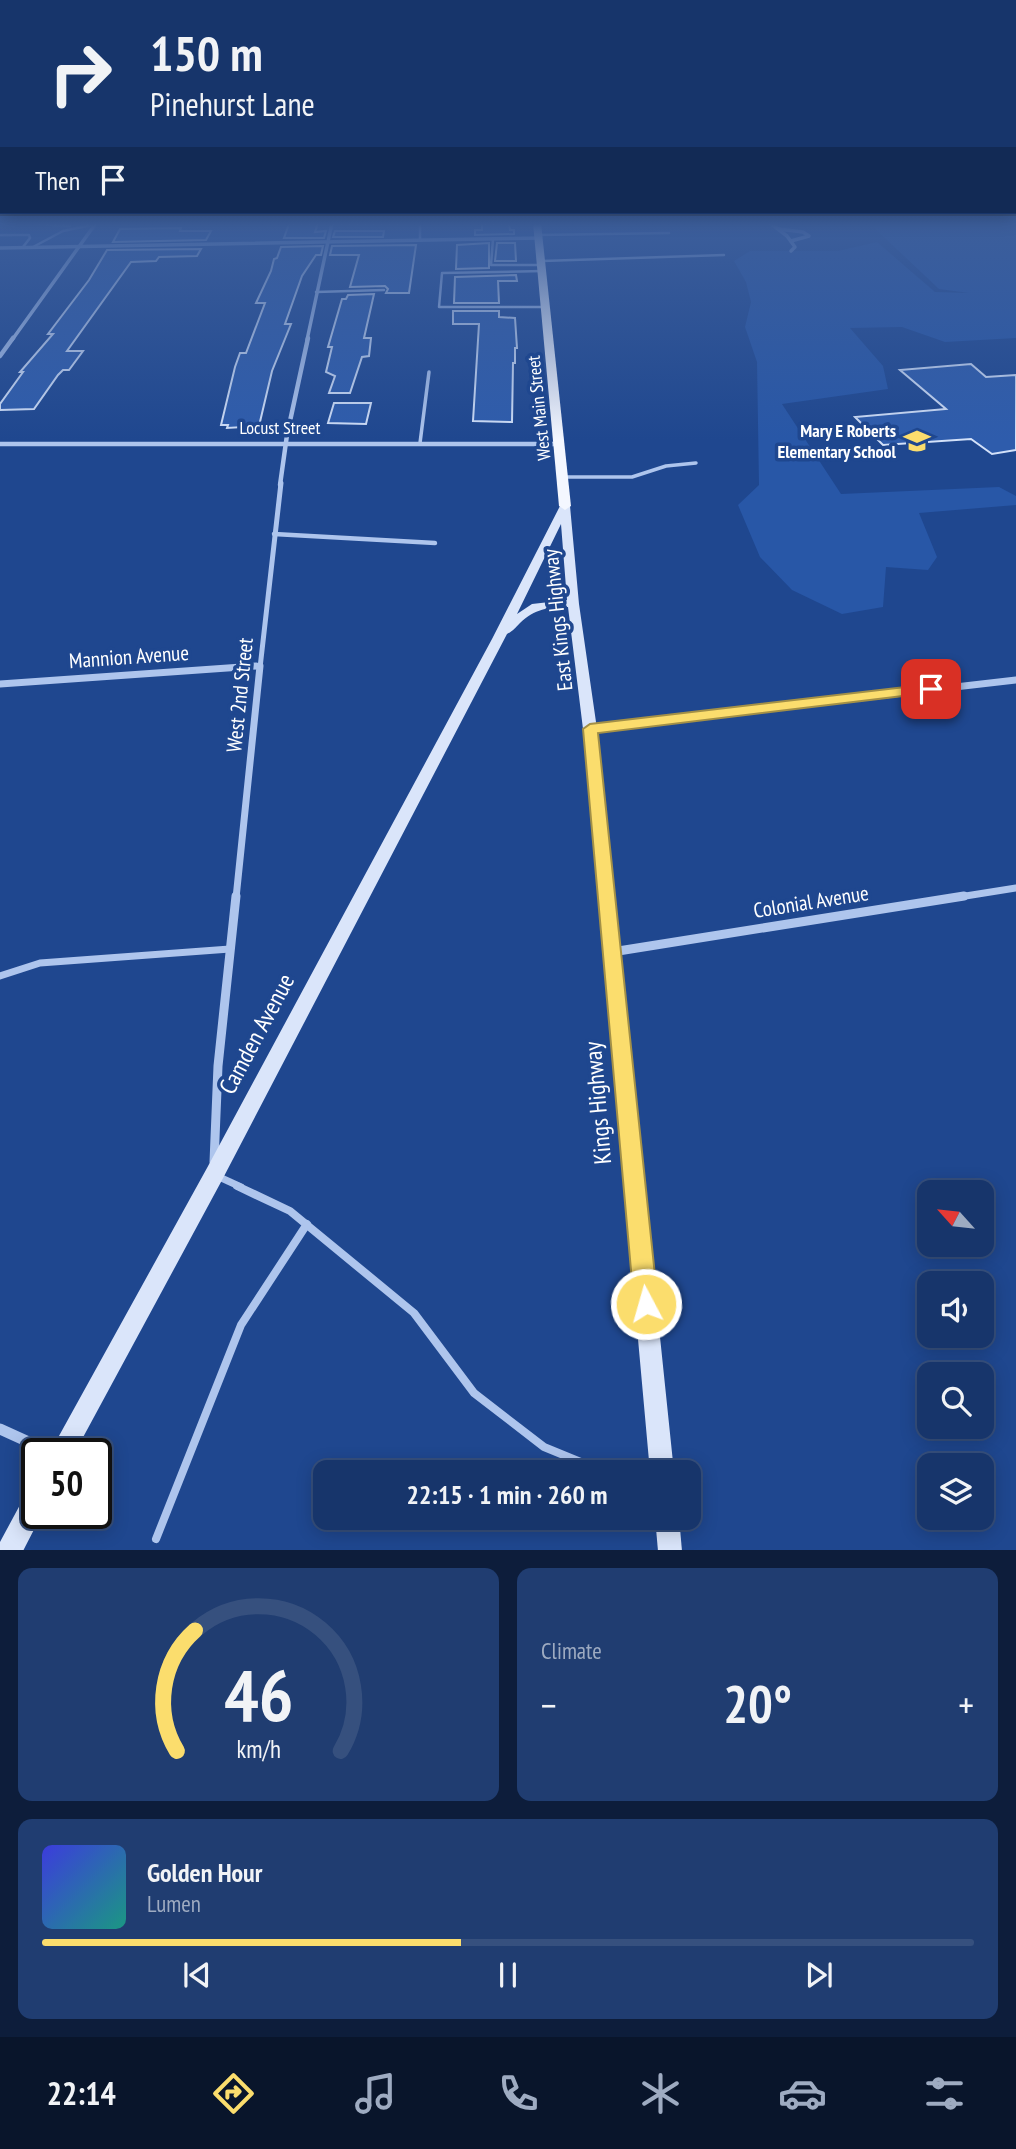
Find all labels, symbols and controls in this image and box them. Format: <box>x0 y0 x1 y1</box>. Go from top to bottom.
text: 150 m <box>150 21 263 85</box>
icon: right <box>35 28 126 119</box>
text: Pinehurst Lane <box>150 83 315 125</box>
icon: arrive <box>94 161 132 199</box>
text: Then <box>35 164 80 197</box>
street label: West Main Street <box>522 354 555 462</box>
street label: Locust Street <box>240 416 320 439</box>
place label: Mary E Roberts Elementary School <box>777 419 897 463</box>
school or university icon: Mary E Roberts Elementary School <box>902 426 932 456</box>
street label: East Kings Highway <box>537 548 578 692</box>
street label: West 2nd Street <box>220 636 259 754</box>
street label: Mannion Avenue <box>68 639 190 674</box>
pin <box>901 659 961 719</box>
icon: arrive <box>912 670 950 708</box>
street label: Colonial Avenue <box>751 879 870 924</box>
street label: Camden Avenue <box>212 968 301 1099</box>
street label: Kings Highway <box>577 1040 618 1166</box>
north arrow <box>917 1180 994 1256</box>
map controls <box>917 1180 994 1530</box>
position arrow <box>609 1267 683 1341</box>
button: sound <box>917 1271 994 1348</box>
button: search <box>917 1362 994 1439</box>
speed limit sign: 50 <box>21 1438 112 1529</box>
button: layers <box>917 1453 994 1530</box>
text: 22:15 · 1 min · 260 m <box>407 1478 607 1511</box>
text: Climate <box>541 1636 602 1665</box>
text: 46 <box>224 1647 293 1741</box>
text: 20° <box>723 1670 792 1737</box>
text: − <box>541 1680 557 1729</box>
text: + <box>958 1680 974 1729</box>
text: km/h <box>236 1732 281 1764</box>
text: Golden Hour <box>147 1856 262 1889</box>
text: Lumen <box>147 1889 201 1918</box>
icon: previous <box>178 1956 216 1994</box>
icon: pause <box>489 1956 527 1994</box>
icon: next <box>800 1956 838 1994</box>
icon: directions <box>209 2069 258 2118</box>
icon: music <box>351 2069 400 2118</box>
icon: phone <box>494 2069 543 2118</box>
icon: climate <box>636 2069 685 2118</box>
icon: car <box>778 2069 827 2118</box>
icon: filters <box>920 2069 969 2118</box>
text: 22:14 <box>47 2072 116 2114</box>

